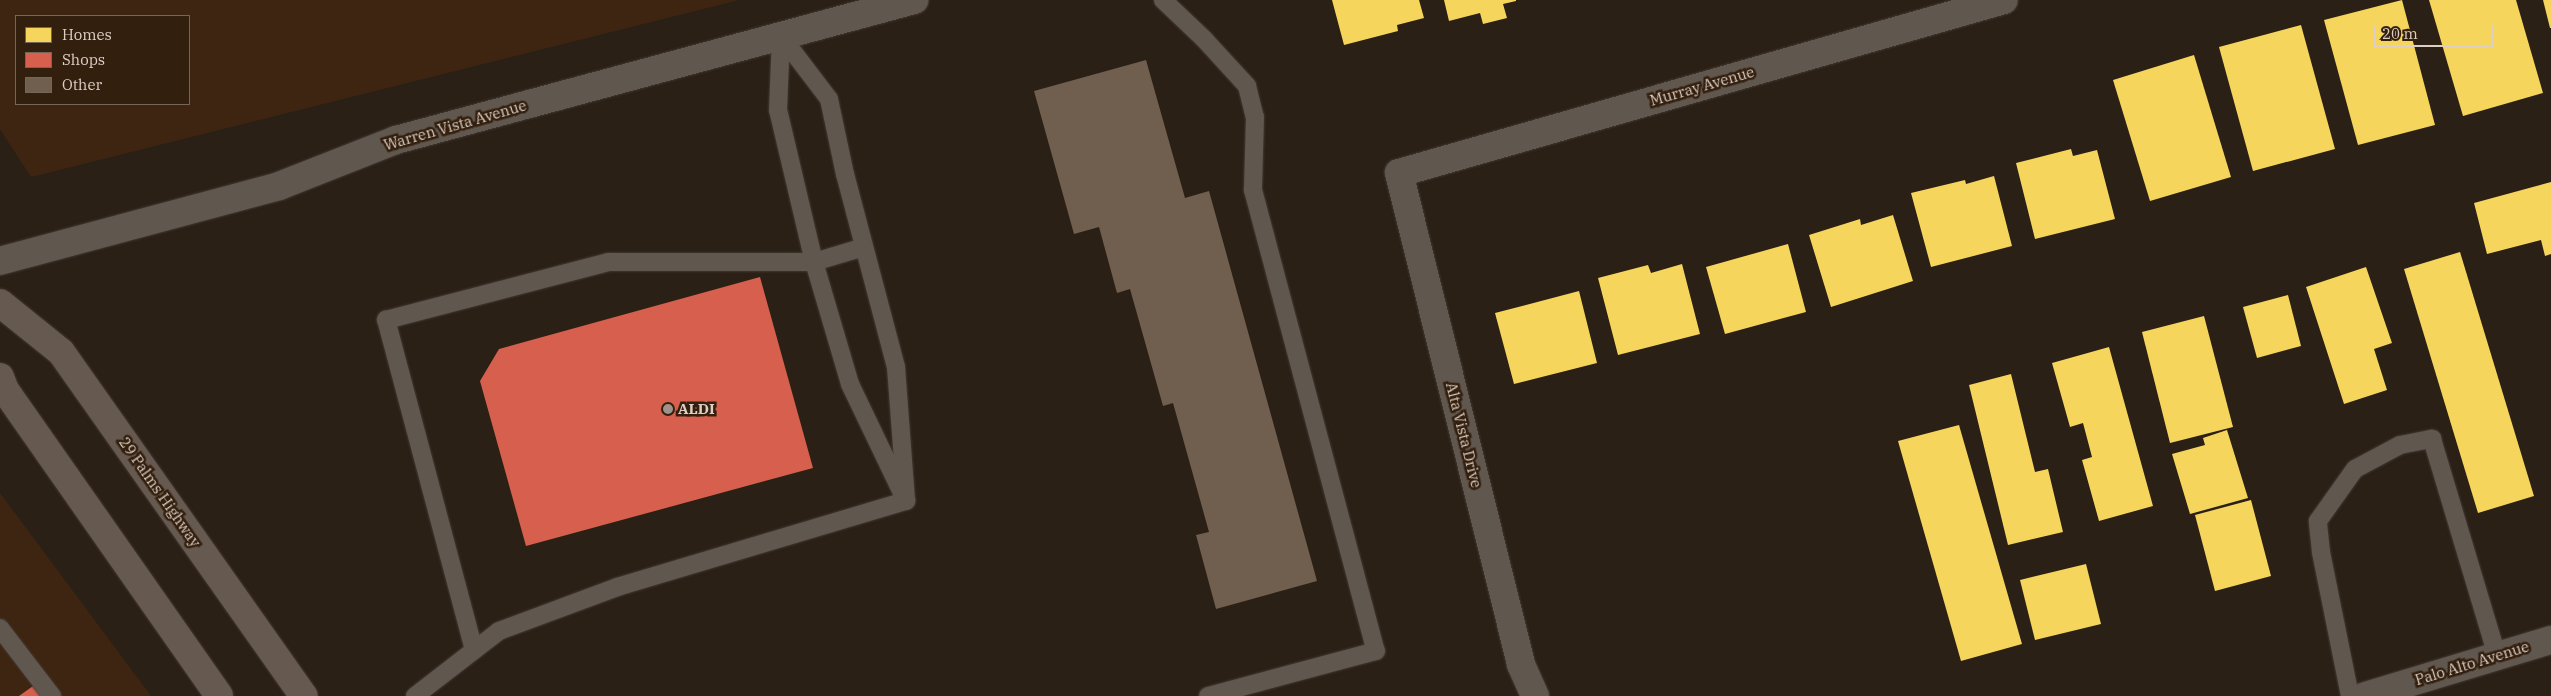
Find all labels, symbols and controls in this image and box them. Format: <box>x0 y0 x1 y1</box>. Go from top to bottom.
legend <box>15 15 190 105</box>
scale bar <box>2376 15 2495 47</box>
text: 20 m <box>2382 24 2418 43</box>
text: Homes <box>62 25 112 44</box>
text: Shops <box>62 50 105 69</box>
street label: Murray Avenue <box>1648 62 1756 110</box>
text: Other <box>62 75 102 94</box>
street label: Warren Vista Avenue <box>382 96 528 154</box>
street label: Alta Vista Drive <box>1442 380 1486 490</box>
place label: ALDI <box>678 400 715 418</box>
marker: ALDI <box>662 403 674 415</box>
street label: 29 Palms Highway <box>115 434 205 550</box>
street label: Palo Alto Avenue <box>2413 637 2531 689</box>

